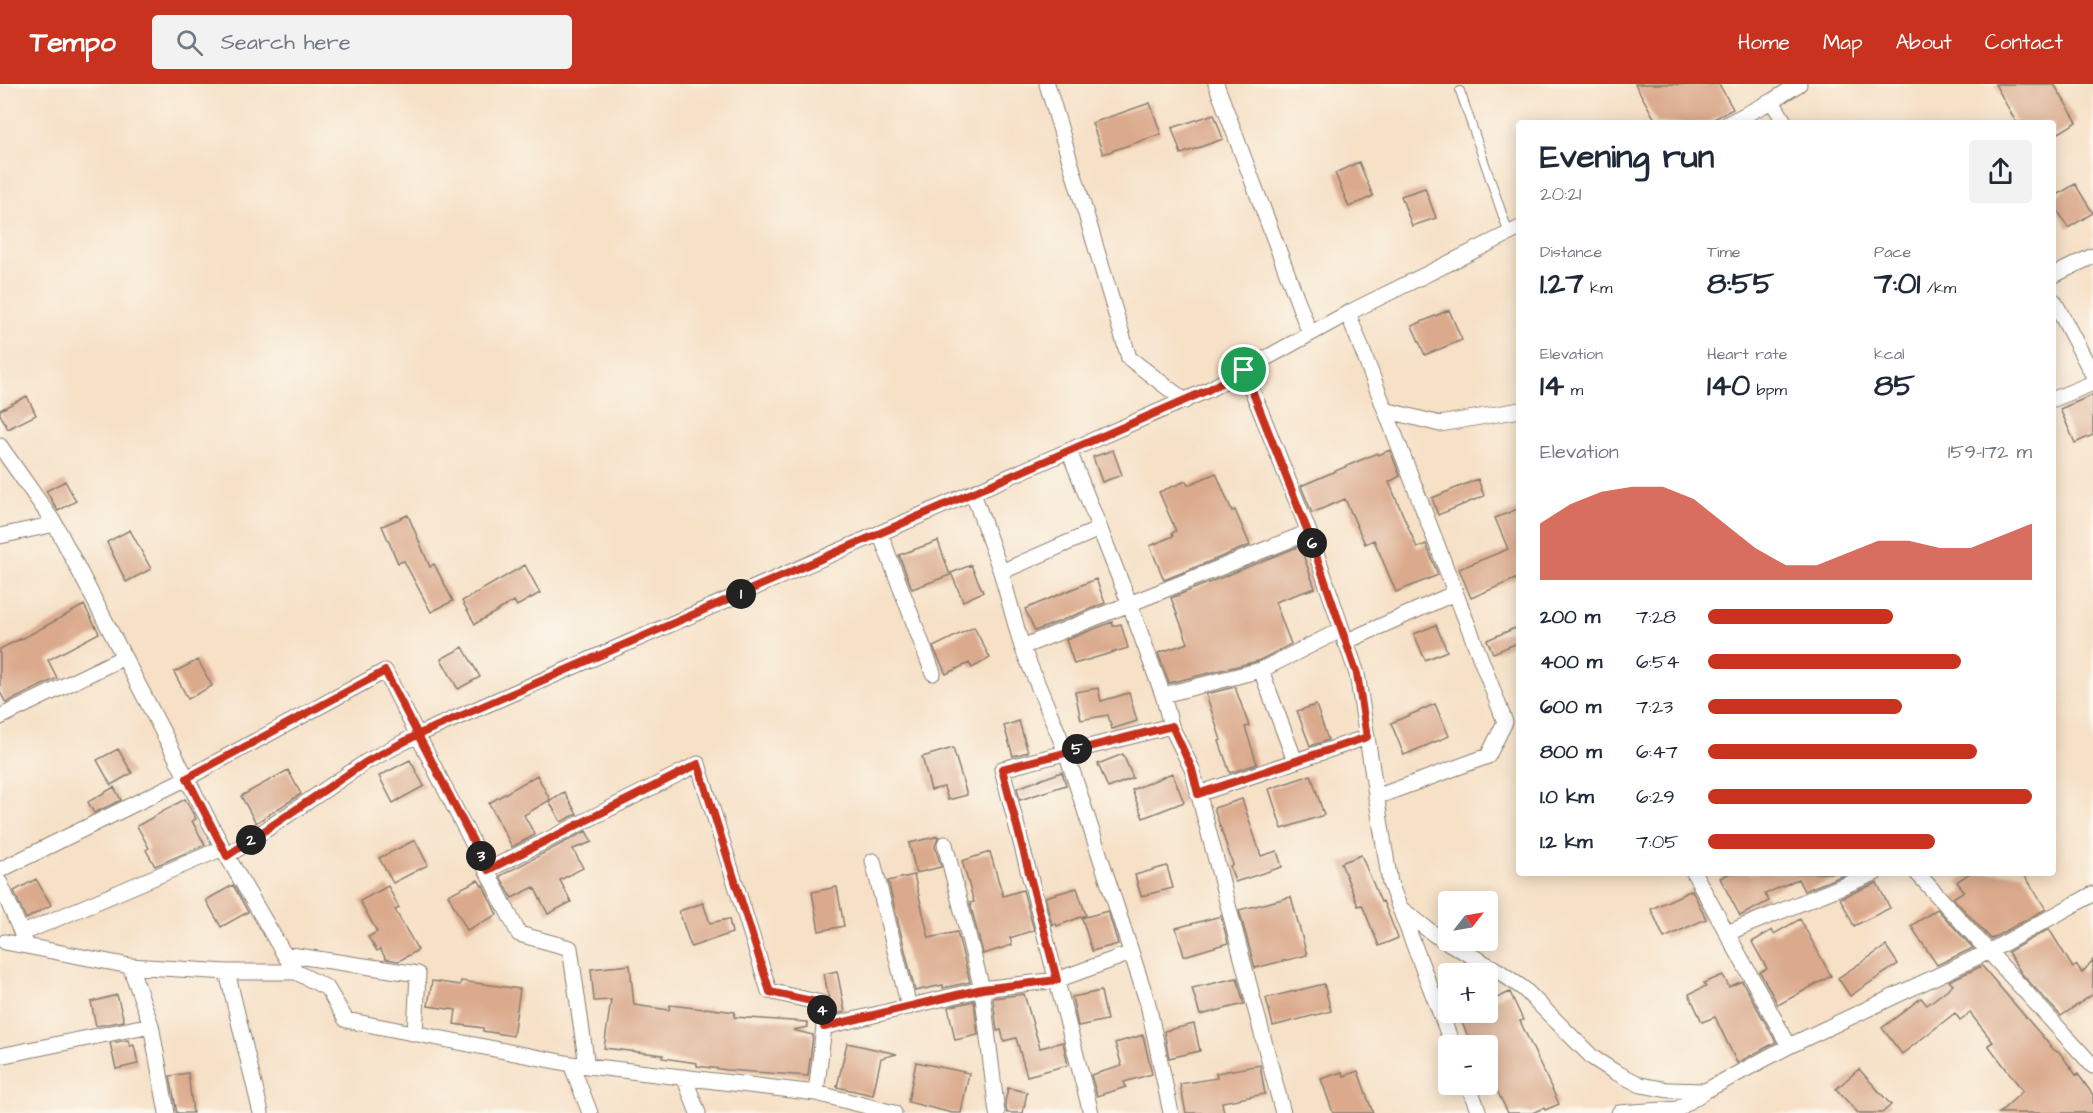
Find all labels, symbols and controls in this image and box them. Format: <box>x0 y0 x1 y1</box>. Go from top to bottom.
search box <box>152 15 572 69</box>
text: Tempo <box>30 23 116 62</box>
icon: search <box>173 26 206 59</box>
text: Search here <box>221 27 351 58</box>
text: Home <box>1738 28 1790 57</box>
text: Map <box>1823 28 1863 57</box>
text: About <box>1896 28 1952 57</box>
text: Contact <box>1985 28 2063 57</box>
text: Evening run <box>1540 134 1714 180</box>
button: share <box>1969 140 2032 203</box>
text: 20:21 <box>1540 180 1581 208</box>
text: Distance <box>1540 241 1602 263</box>
text: Time <box>1707 241 1741 263</box>
text: Pace <box>1874 241 1911 263</box>
text: 1.27 <box>1540 263 1584 305</box>
text: 8:55 <box>1707 263 1774 305</box>
text: 7:01 <box>1874 263 1920 305</box>
text: km <box>1584 277 1612 299</box>
text: /km <box>1920 277 1956 299</box>
text: Elevation <box>1540 343 1603 365</box>
text: Heart rate <box>1707 343 1787 365</box>
text: kcal <box>1874 343 1905 365</box>
pin <box>1218 344 1269 395</box>
icon: arrive <box>1227 353 1260 386</box>
text: 14 <box>1540 365 1564 407</box>
text: 140 <box>1707 365 1750 407</box>
text: 85 <box>1874 365 1915 407</box>
text: m <box>1564 379 1583 401</box>
text: bpm <box>1750 379 1787 401</box>
text: Elevation <box>1540 438 1619 466</box>
text: 159–172 m <box>1948 438 2032 466</box>
pin: 6 <box>1297 528 1327 558</box>
text: 6 <box>1307 532 1317 554</box>
pin: 1 <box>726 579 756 609</box>
text: 1 <box>740 583 742 605</box>
text: 200 m <box>1540 603 1600 631</box>
text: 7:28 <box>1636 603 1676 631</box>
text: 400 m <box>1540 648 1602 676</box>
text: 6:54 <box>1636 648 1680 676</box>
text: 600 m <box>1540 693 1601 721</box>
text: 7:23 <box>1636 693 1673 721</box>
pin: 5 <box>1062 734 1092 764</box>
text: 5 <box>1071 738 1083 760</box>
text: 800 m <box>1540 738 1602 766</box>
text: 6:47 <box>1636 738 1678 766</box>
text: 1.0 km <box>1540 783 1594 811</box>
text: 6:29 <box>1636 783 1675 811</box>
pin: 2 <box>236 825 266 855</box>
text: 1.2 km <box>1540 828 1593 856</box>
text: 7:05 <box>1636 828 1678 856</box>
text: 2 <box>246 829 256 851</box>
pin: 3 <box>466 841 496 871</box>
text: 3 <box>477 845 485 867</box>
north arrow <box>1438 891 1498 951</box>
map controls <box>1438 891 1498 1095</box>
button: + <box>1438 963 1498 1023</box>
pin: 4 <box>807 995 837 1025</box>
text: 4 <box>817 999 827 1021</box>
button: − <box>1438 1035 1498 1095</box>

